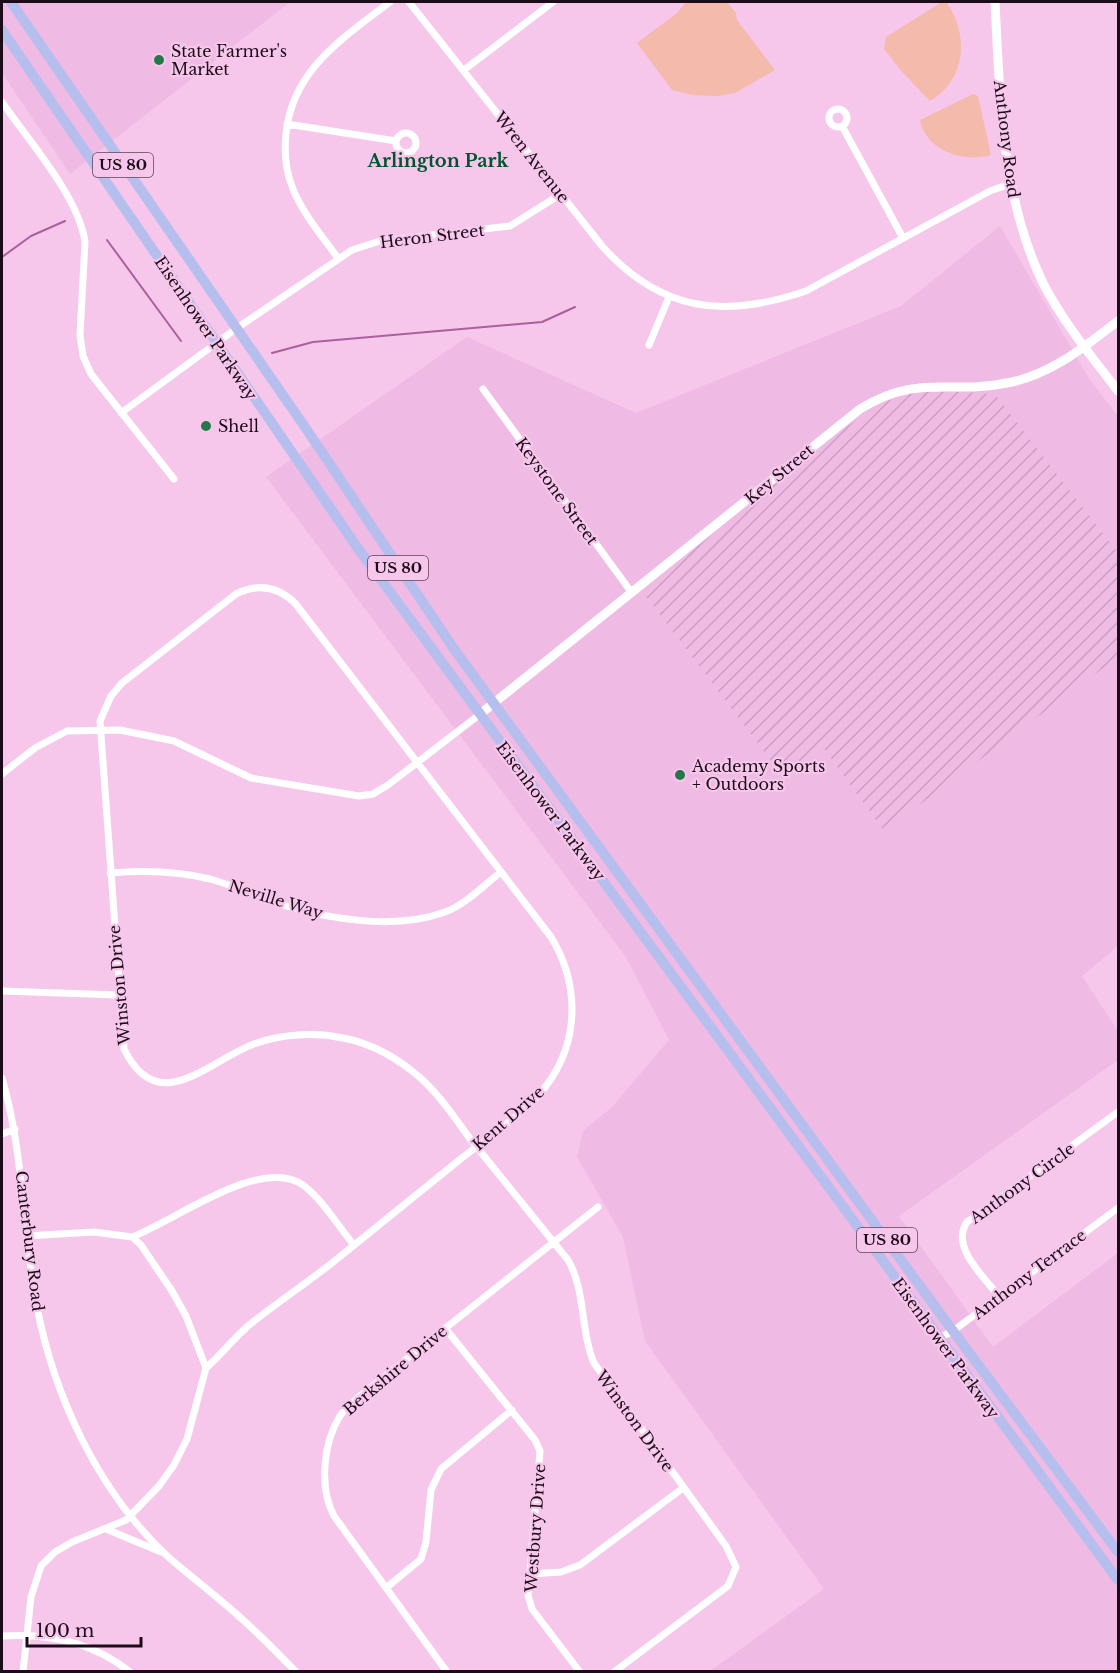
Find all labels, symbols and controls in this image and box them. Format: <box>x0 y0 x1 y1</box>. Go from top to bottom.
place label: State Farmer's Market <box>171 41 287 79</box>
marker: State Farmer's Market <box>152 53 166 67</box>
street label: Anthony Road <box>990 78 1024 199</box>
street label: Wren Avenue <box>489 107 574 207</box>
district label: Arlington Park <box>366 150 510 172</box>
road number: US 80 <box>93 153 153 177</box>
street label: Heron Street <box>379 220 485 252</box>
street label: Eisenhower Parkway <box>150 252 262 404</box>
place label: Shell <box>218 416 259 436</box>
marker: Shell <box>199 419 213 433</box>
street label: Keystone Street <box>511 433 603 549</box>
street label: Key Street <box>741 439 817 509</box>
road number: US 80 <box>368 556 428 580</box>
street label: Eisenhower Parkway <box>492 737 610 885</box>
place label: Academy Sports + Outdoors <box>691 756 825 794</box>
marker: Academy Sports + Outdoors <box>673 768 687 782</box>
street label: Neville Way <box>226 875 326 923</box>
street label: Winston Drive <box>104 924 134 1047</box>
street label: Kent Drive <box>468 1081 548 1155</box>
street label: Anthony Circle <box>965 1138 1078 1228</box>
street label: Canterbury Road <box>11 1170 49 1313</box>
street label: Anthony Terrace <box>967 1225 1090 1324</box>
road number: US 80 <box>857 1228 917 1252</box>
street label: Eisenhower Parkway <box>888 1274 1004 1423</box>
street label: Berkshire Drive <box>339 1321 451 1419</box>
street label: Winston Drive <box>591 1366 678 1476</box>
street label: Westbury Drive <box>520 1463 549 1594</box>
scale bar <box>27 1610 141 1648</box>
text: 100 m <box>36 1620 94 1642</box>

